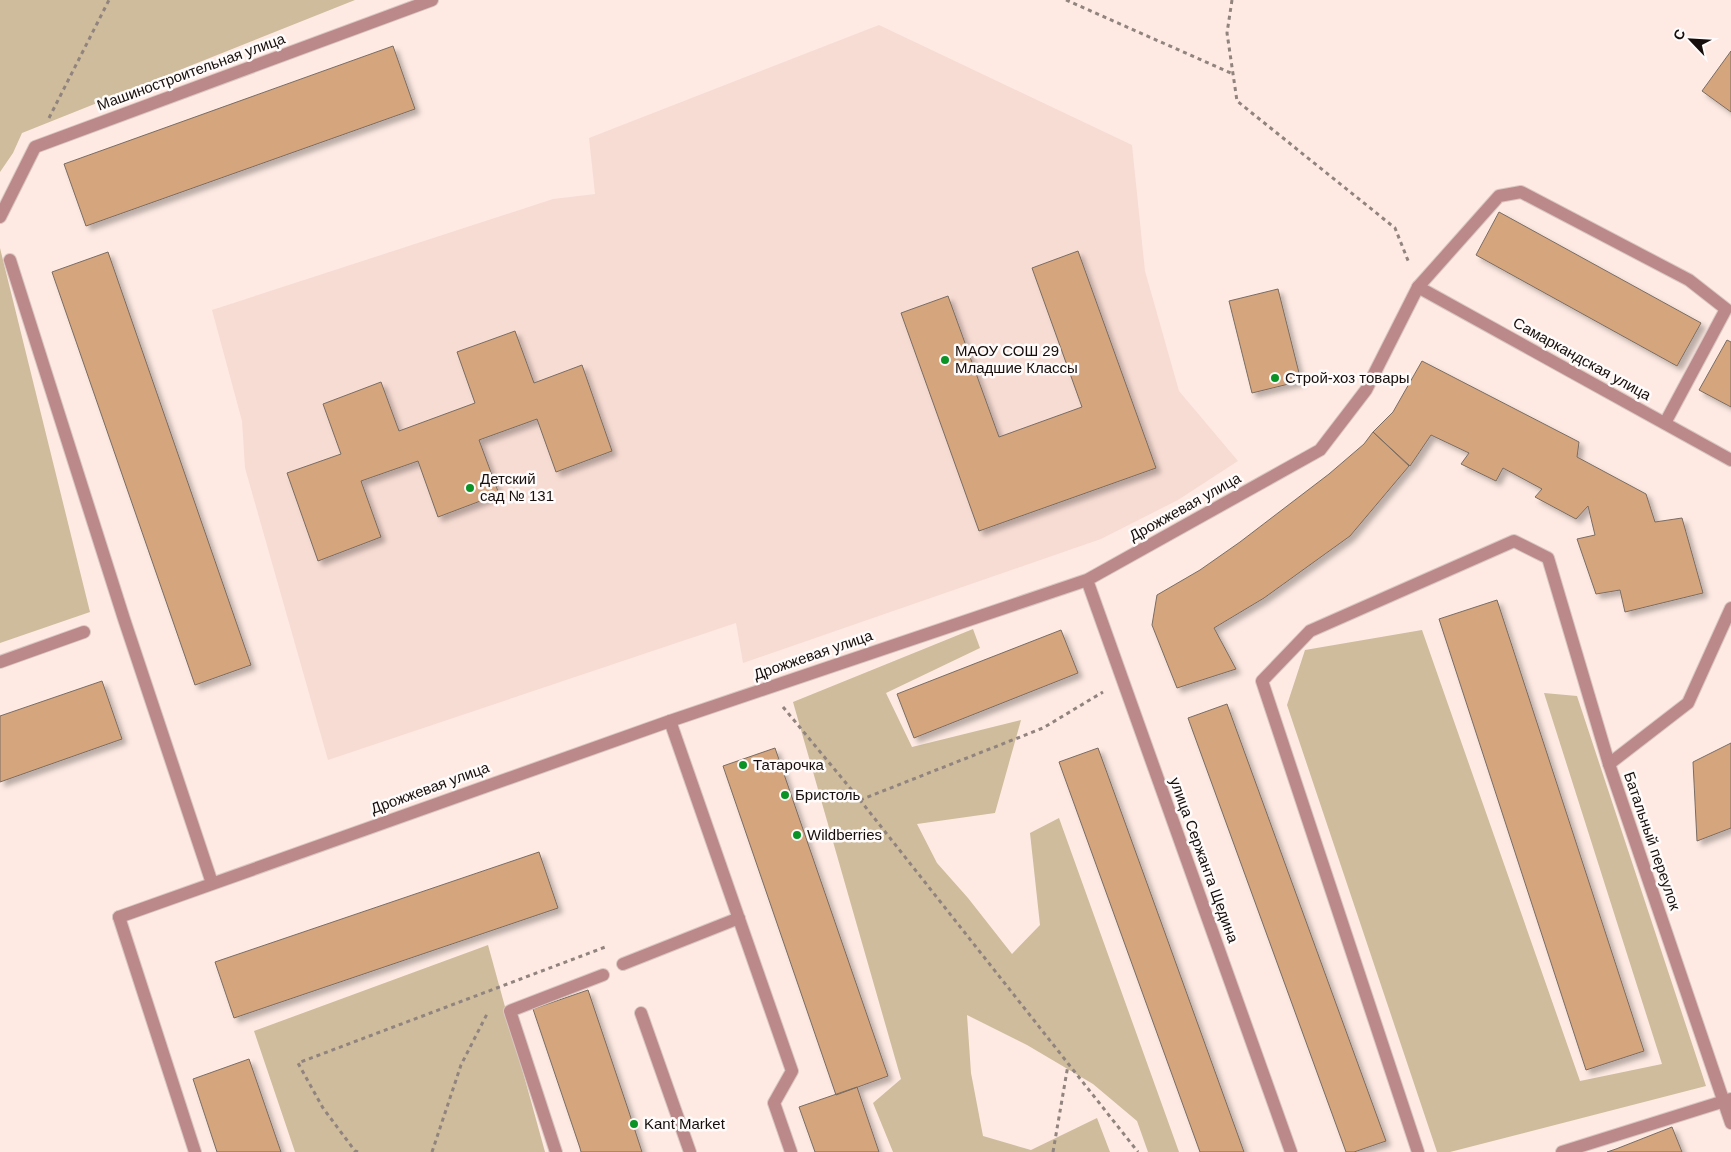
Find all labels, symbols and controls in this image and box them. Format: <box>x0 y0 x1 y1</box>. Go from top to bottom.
north arrow <box>1666 15 1716 65</box>
text: С <box>1670 27 1689 42</box>
street label: Машиностроительная улица <box>95 29 288 114</box>
street label: Самаркандская улица <box>1510 314 1655 404</box>
place label: МАОУ СОШ 29 Младшие Классы <box>955 342 1078 376</box>
marker: МАОУ СОШ 29 Младшие Классы <box>939 354 951 366</box>
place label: Строй-хоз товары <box>1285 369 1410 386</box>
marker: Строй-хоз товары <box>1269 372 1281 384</box>
street label: Дрожжевая улица <box>1126 469 1244 544</box>
place label: Детский сад № 131 <box>480 470 554 504</box>
marker: Детский сад № 131 <box>464 482 476 494</box>
street label: Дрожжевая улица <box>751 626 875 683</box>
place label: Татарочка <box>753 756 825 773</box>
street label: Дрожжевая улица <box>368 758 492 817</box>
marker: Татарочка <box>737 759 749 771</box>
street label: Батальный переулок <box>1621 769 1684 913</box>
street label: улица Сержанта Щедина <box>1167 775 1243 945</box>
place label: Бристоль <box>795 786 861 803</box>
marker: Бристоль <box>779 789 791 801</box>
place label: Wildberries <box>807 826 882 843</box>
marker: Wildberries <box>791 829 803 841</box>
place label: Kant Market <box>644 1115 726 1132</box>
marker: Kant Market <box>628 1118 640 1130</box>

